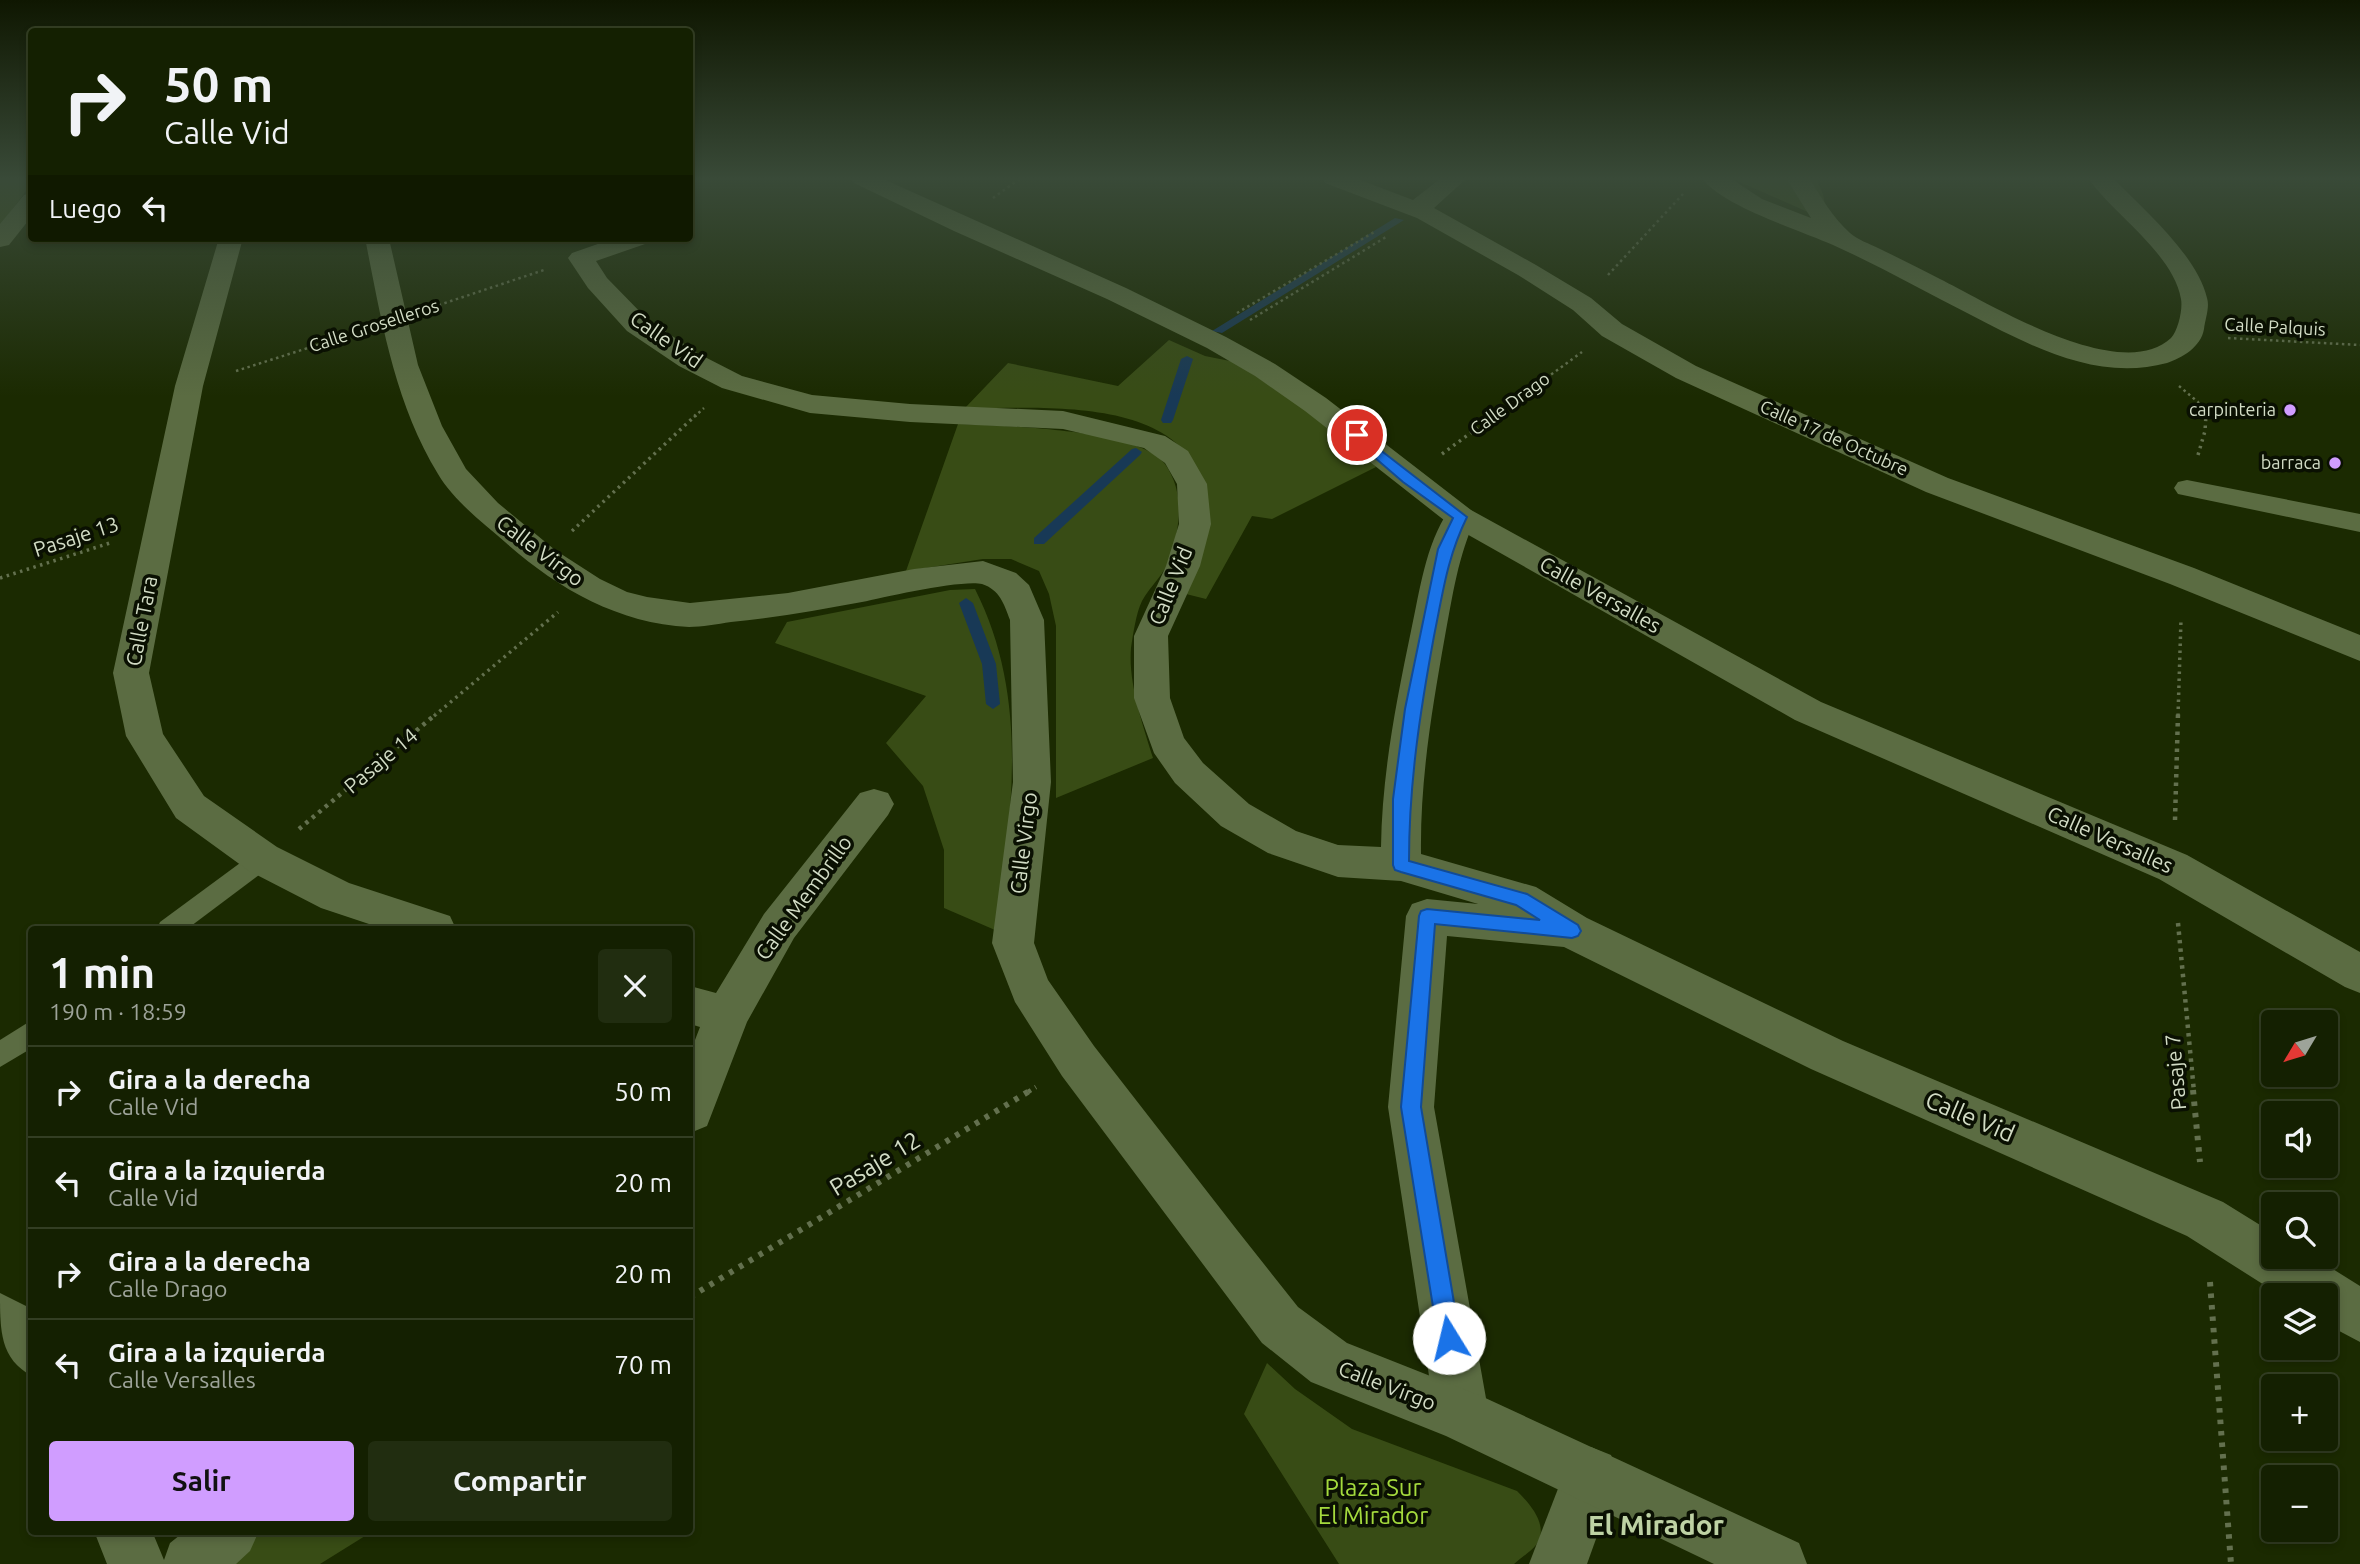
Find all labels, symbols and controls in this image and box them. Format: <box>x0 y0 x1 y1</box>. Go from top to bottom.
icon: right <box>49 56 140 147</box>
text: 50 m <box>164 56 273 111</box>
text: Calle Vid <box>164 114 290 150</box>
icon: left <box>136 189 174 227</box>
text: Luego <box>49 194 122 223</box>
street label: Calle Groselleros <box>306 295 441 355</box>
street label: Calle Vid <box>626 306 707 373</box>
street label: Calle Palquis <box>2224 313 2326 339</box>
street label: Calle Drago <box>1466 368 1553 439</box>
street label: Calle 17 de Octubre <box>1757 395 1911 479</box>
place label: carpinteria <box>2189 399 2276 419</box>
marker: carpinteria <box>2282 402 2298 418</box>
pin <box>1327 405 1387 465</box>
icon: arrive <box>1338 416 1376 454</box>
place label: barraca <box>2261 452 2321 472</box>
marker: barraca <box>2327 455 2343 471</box>
street label: Calle Virgo <box>492 510 589 591</box>
street label: Pasaje 13 <box>30 511 121 561</box>
street label: Calle Vid <box>1143 543 1197 628</box>
street label: Calle Versalles <box>1536 551 1665 637</box>
street label: Calle Tara <box>121 574 162 668</box>
street label: Pasaje 14 <box>339 723 422 798</box>
street label: Calle Virgo <box>1005 791 1041 895</box>
street label: Calle Versalles <box>2044 801 2177 877</box>
street label: Calle Membrillo <box>750 831 856 964</box>
text: 1 min <box>49 949 155 996</box>
button: close <box>598 949 672 1023</box>
text: 190 m · 18:59 <box>49 999 187 1024</box>
north arrow <box>2261 1010 2338 1087</box>
map controls <box>2261 1010 2338 1542</box>
street label: Pasaje 7 <box>2160 1033 2190 1111</box>
text: Gira a la derecha <box>108 1065 311 1094</box>
icon: right <box>49 1073 87 1111</box>
text: 50 m <box>614 1077 672 1106</box>
street label: Calle Vid <box>1922 1086 2019 1147</box>
text: Calle Vid <box>108 1094 198 1119</box>
button: sound <box>2261 1101 2338 1178</box>
street label: Pasaje 12 <box>825 1126 925 1201</box>
text: Gira a la izquierda <box>108 1156 326 1185</box>
icon: left <box>49 1164 87 1202</box>
text: 20 m <box>614 1168 672 1197</box>
text: Calle Vid <box>108 1185 198 1210</box>
button: search <box>2261 1192 2338 1269</box>
text: Gira a la derecha <box>108 1247 311 1276</box>
icon: right <box>49 1255 87 1293</box>
text: 20 m <box>614 1259 672 1288</box>
text: Calle Drago <box>108 1276 227 1301</box>
button: layers <box>2261 1283 2338 1360</box>
position arrow <box>1412 1301 1486 1375</box>
text: Gira a la izquierda <box>108 1338 326 1367</box>
icon: left <box>49 1346 87 1384</box>
text: 70 m <box>614 1350 672 1379</box>
street label: Calle Virgo <box>1335 1355 1440 1415</box>
text: Calle Versalles <box>108 1367 256 1392</box>
button: + <box>2261 1374 2338 1451</box>
button: Salir <box>49 1441 354 1521</box>
button: Compartir <box>368 1441 672 1521</box>
button: − <box>2261 1465 2338 1542</box>
park label: Plaza Sur El Mirador <box>1318 1474 1428 1529</box>
district label: El Mirador <box>1588 1509 1725 1540</box>

